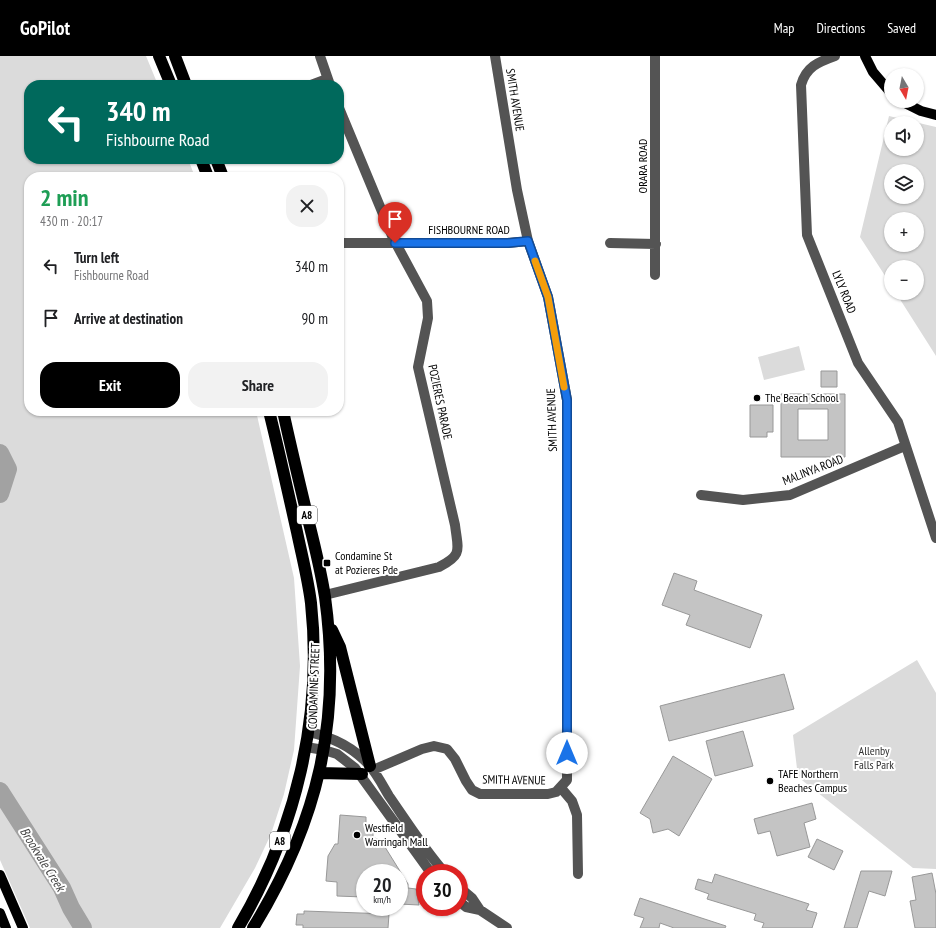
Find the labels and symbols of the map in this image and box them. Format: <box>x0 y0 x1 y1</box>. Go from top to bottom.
street label: SMITH AVENUE <box>503 67 528 132</box>
north arrow <box>884 68 924 108</box>
street label: ORARA ROAD <box>635 139 650 193</box>
pin <box>378 202 412 243</box>
street label: FISHBOURNE ROAD <box>428 222 510 237</box>
street label: LYLY ROAD <box>829 268 860 315</box>
street label: POZIERES PARADE <box>425 363 456 441</box>
street label: SMITH AVENUE <box>543 388 560 452</box>
place label: The Beach School <box>765 390 839 405</box>
marker: The Beach School <box>752 393 762 403</box>
street label: MALINYA ROAD <box>780 451 845 488</box>
road number: A8 <box>297 506 317 524</box>
place label: Condamine St at Pozieres Pde <box>335 548 398 577</box>
marker: Condamine St at Pozieres Pde <box>322 558 332 568</box>
street label: CONDAMINE STREET <box>304 642 323 729</box>
position arrow <box>546 732 588 774</box>
park label: Allenby Falls Park <box>854 743 894 772</box>
place label: TAFE Northern Beaches Campus <box>778 766 847 795</box>
street label: SMITH AVENUE <box>482 771 546 788</box>
marker: TAFE Northern Beaches Campus <box>765 776 775 786</box>
place label: Westfield Warringah Mall <box>365 820 428 849</box>
water label: Brookvale Creek <box>16 824 70 896</box>
marker: Westfield Warringah Mall <box>352 830 362 840</box>
road number: A8 <box>270 832 290 850</box>
speed limit sign: 30 <box>416 864 468 916</box>

